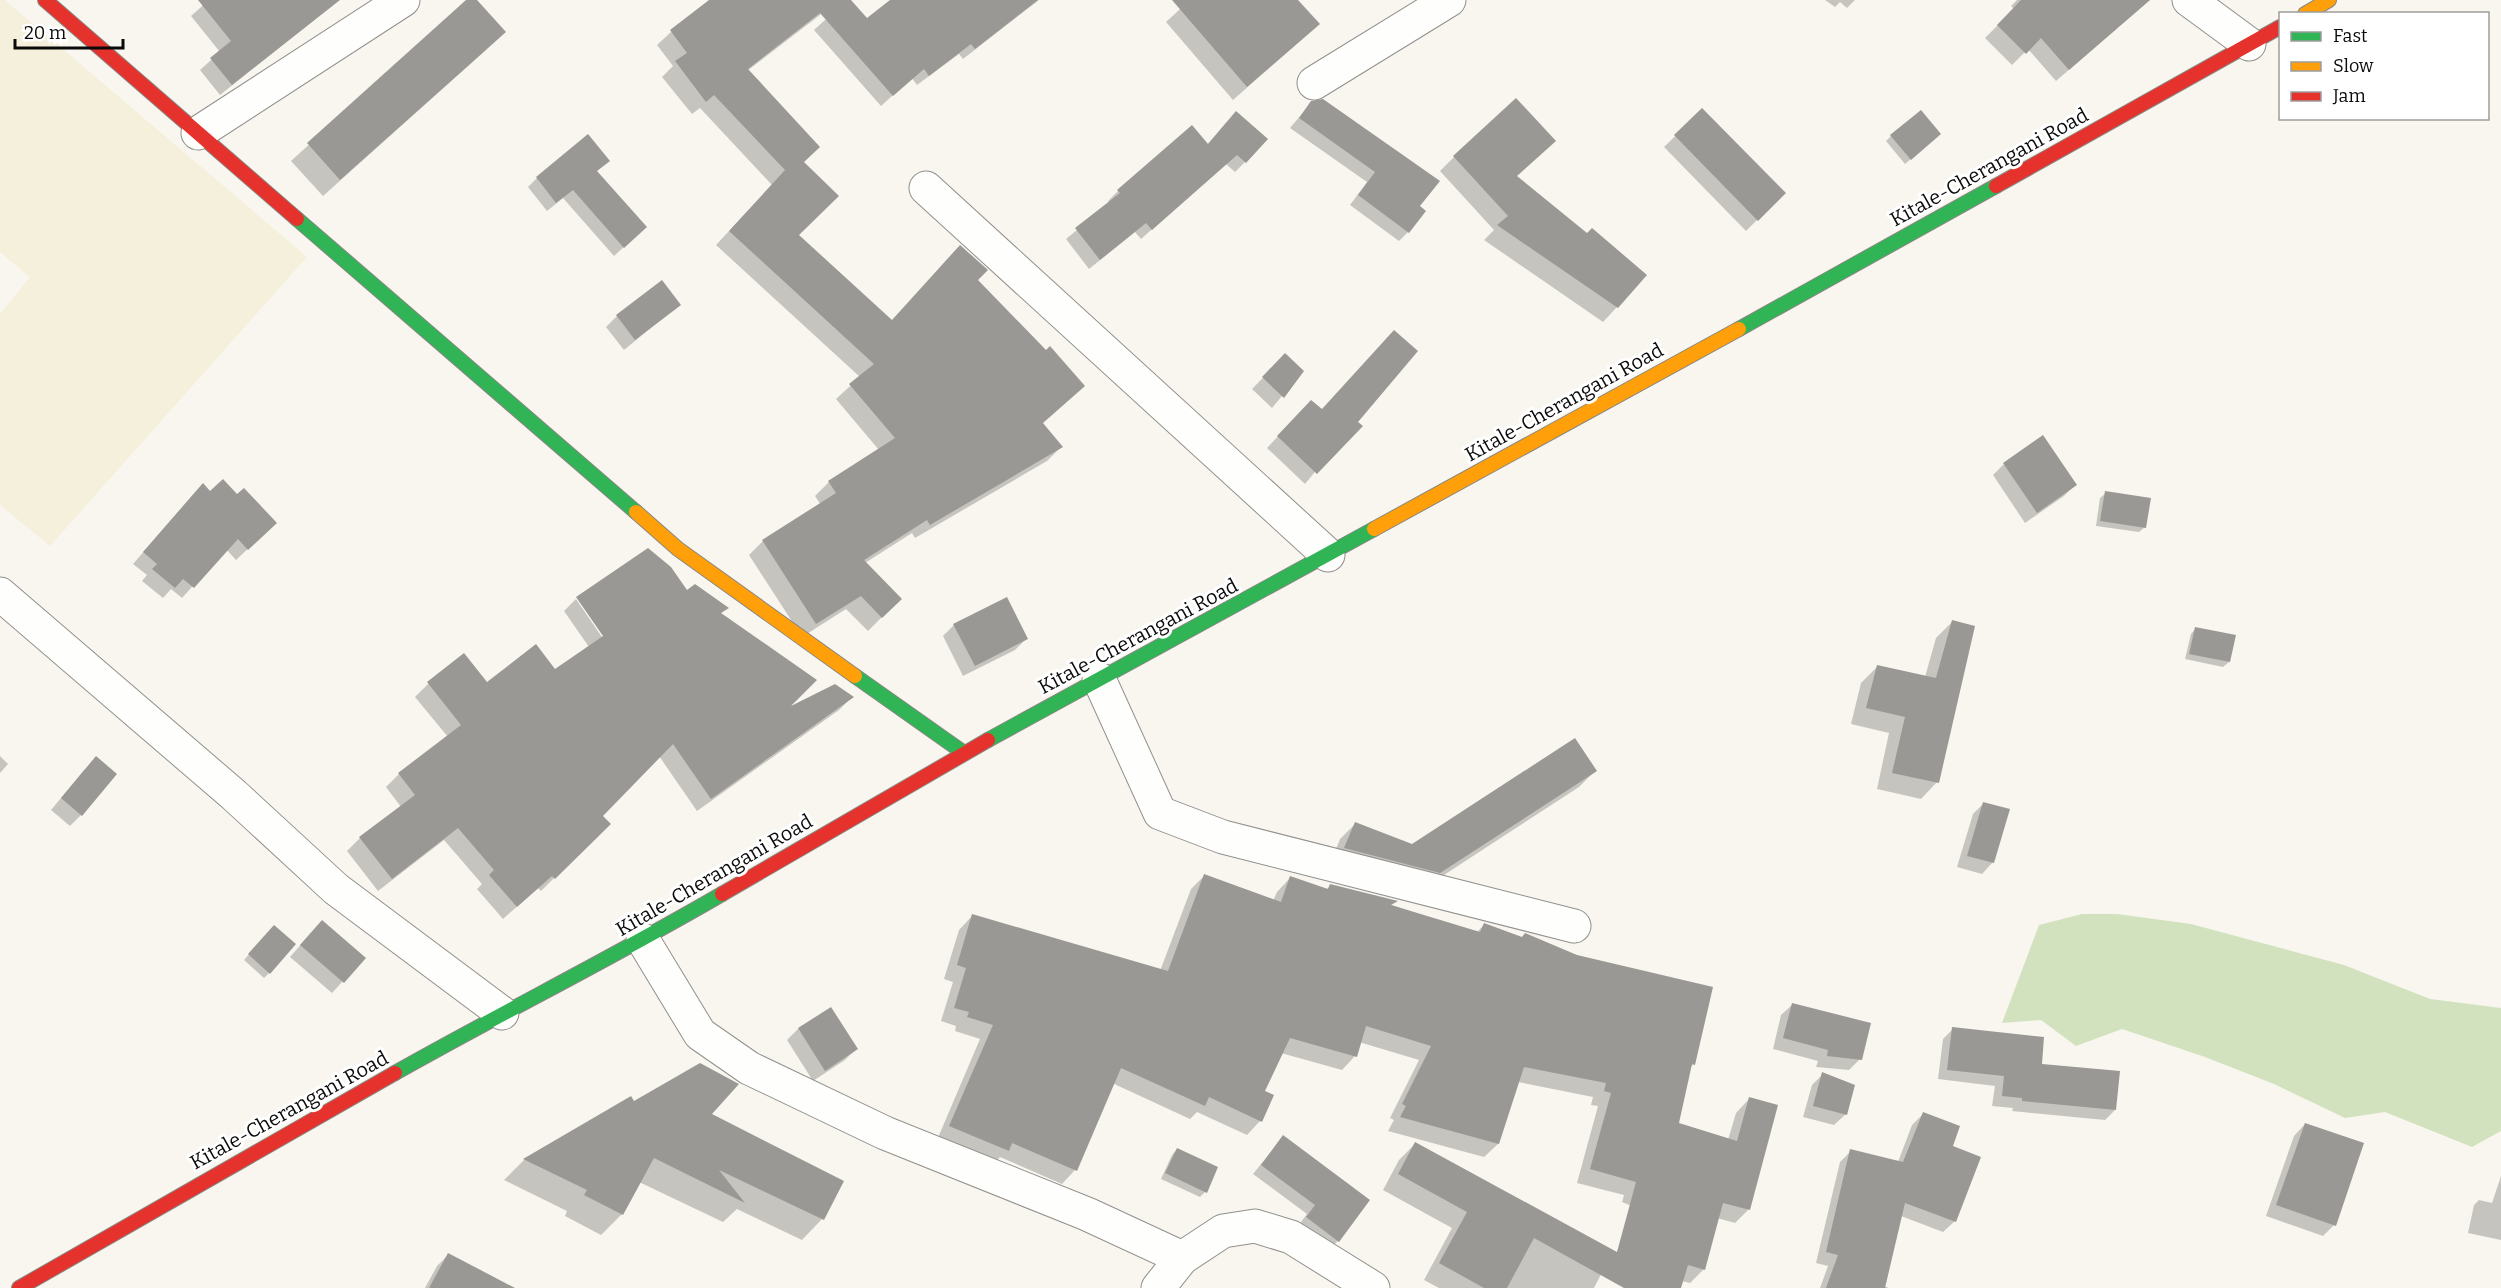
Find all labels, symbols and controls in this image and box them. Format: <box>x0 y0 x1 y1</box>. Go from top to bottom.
scale bar <box>15 12 123 50</box>
legend <box>2279 12 2489 120</box>
text: 20 m <box>24 22 66 44</box>
text: Fast <box>2333 25 2368 47</box>
text: Slow <box>2333 55 2374 77</box>
text: Jam <box>2332 85 2366 107</box>
street label: Kitale-Cherangani Road <box>1886 102 2092 231</box>
street label: Kitale-Cherangani Road <box>1461 337 1667 466</box>
street label: Kitale-Cherangani Road <box>1034 573 1242 699</box>
street label: Kitale-Cherangani Road <box>612 809 817 941</box>
street label: Kitale-Cherangani Road <box>186 1045 392 1174</box>

